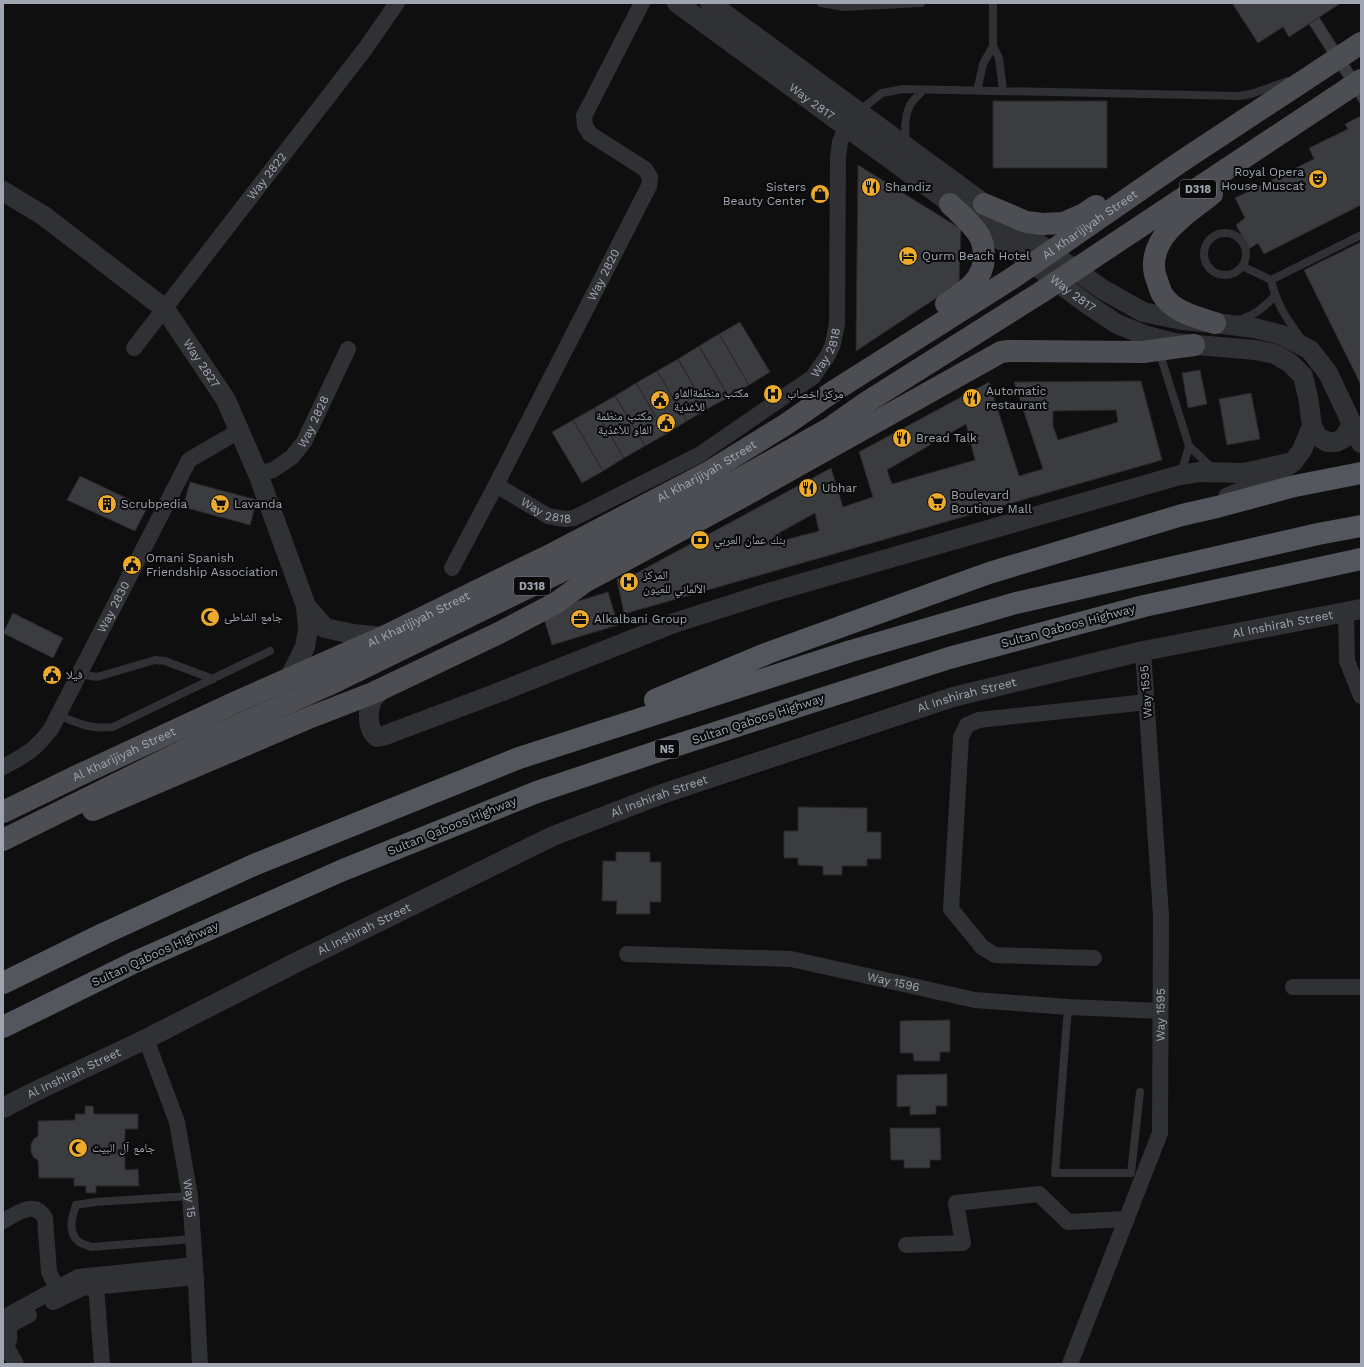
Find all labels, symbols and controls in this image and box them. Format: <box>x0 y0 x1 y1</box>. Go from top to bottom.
street label: Way 2817 <box>786 80 838 123</box>
street label: Way 2822 <box>244 150 289 203</box>
place label: Royal Opera House Muscat <box>1221 165 1304 193</box>
theatre icon: Royal Opera House Muscat <box>1307 168 1329 190</box>
restaurant icon: Shandiz <box>860 176 882 198</box>
place label: Sisters Beauty Center <box>723 180 806 208</box>
place label: Shandiz <box>885 180 931 194</box>
road number: D318 <box>1180 180 1216 198</box>
shop icon: Sisters Beauty Center <box>809 183 831 205</box>
street label: Al Kharijiyah Street <box>1040 187 1140 262</box>
hotel icon: Qurm Beach Hotel <box>897 245 919 267</box>
street label: Way 2820 <box>584 247 623 303</box>
place label: Qurm Beach Hotel <box>922 249 1030 263</box>
street label: Way 2817 <box>1047 272 1099 315</box>
street label: Way 2818 <box>808 327 843 380</box>
street label: Way 2827 <box>180 336 223 390</box>
hospital icon: مركز اخصاب <box>762 383 784 405</box>
place label: Automatic restaurant <box>986 384 1047 412</box>
place label: مكتب منظمةالفاو للأغذية <box>674 386 749 414</box>
place label: مركز اخصاب <box>787 387 843 401</box>
restaurant icon: Automatic restaurant <box>961 387 983 409</box>
public building icon: مكتب منظمةالفاو للأغذية <box>649 389 671 411</box>
street label: Way 2828 <box>295 393 332 451</box>
place label: مكتب منظمة الفاو للأغذية <box>596 409 652 437</box>
public building icon: مكتب منظمة الفاو للأغذية <box>655 412 677 434</box>
restaurant icon: Bread Talk <box>891 427 913 449</box>
place label: Bread Talk <box>916 431 977 445</box>
street label: Al Kharijiyah Street <box>654 437 759 505</box>
restaurant icon: Ubhar <box>797 477 819 499</box>
place label: Ubhar <box>822 481 857 495</box>
place label: Boulevard Boutique Mall <box>951 488 1032 516</box>
supermarket icon: Boulevard Boutique Mall <box>926 491 948 513</box>
building icon: Scrubpedia <box>96 493 118 515</box>
supermarket icon: Lavanda <box>209 493 231 515</box>
street label: Way 2818 <box>518 494 572 526</box>
place label: Scrubpedia <box>121 497 187 511</box>
place label: Lavanda <box>234 497 283 511</box>
bank icon: بنك عمان العربي <box>689 529 711 551</box>
place label: بنك عمان العربي <box>714 533 786 550</box>
place label: Omani Spanish Friendship Association <box>146 551 278 579</box>
public building icon: Omani Spanish Friendship Association <box>121 554 143 576</box>
place label: المركز الألماني للعيون <box>642 568 706 599</box>
hospital icon: المركز الألماني للعيون <box>618 571 640 593</box>
road number: D318 <box>514 577 550 595</box>
street label: Way 2830 <box>95 579 133 635</box>
street label: Al Kharijiyah Street <box>365 588 472 650</box>
street label: Sultan Qaboos Highway <box>999 601 1137 651</box>
mosque icon: جامع الشاطئ <box>199 606 221 628</box>
office icon: Alkalbani Group <box>569 608 591 630</box>
street label: Al Inshirah Street <box>1231 608 1334 641</box>
place label: جامع الشاطئ <box>224 610 283 624</box>
place label: Alkalbani Group <box>594 612 687 626</box>
public building icon: فيلا <box>41 664 63 686</box>
street label: Way 1595 <box>1137 665 1155 719</box>
place label: فيلا <box>66 668 83 682</box>
street label: Al Inshirah Street <box>915 675 1018 715</box>
street label: Sultan Qaboos Highway <box>690 691 827 747</box>
street label: Al Kharijiyah Street <box>70 724 178 784</box>
road number: N5 <box>655 740 679 758</box>
street label: Al Inshirah Street <box>608 772 710 820</box>
street label: Sultan Qaboos Highway <box>385 793 519 858</box>
street label: Al Inshirah Street <box>315 900 413 958</box>
street label: Sultan Qaboos Highway <box>89 918 221 990</box>
street label: Way 1596 <box>866 969 921 994</box>
street label: Way 1595 <box>1153 988 1168 1042</box>
street label: Al Inshirah Street <box>24 1045 123 1101</box>
mosque icon: جامع آل البيت <box>67 1137 89 1159</box>
place label: جامع آل البيت <box>92 1141 155 1155</box>
street label: Way 15 <box>180 1178 199 1218</box>

